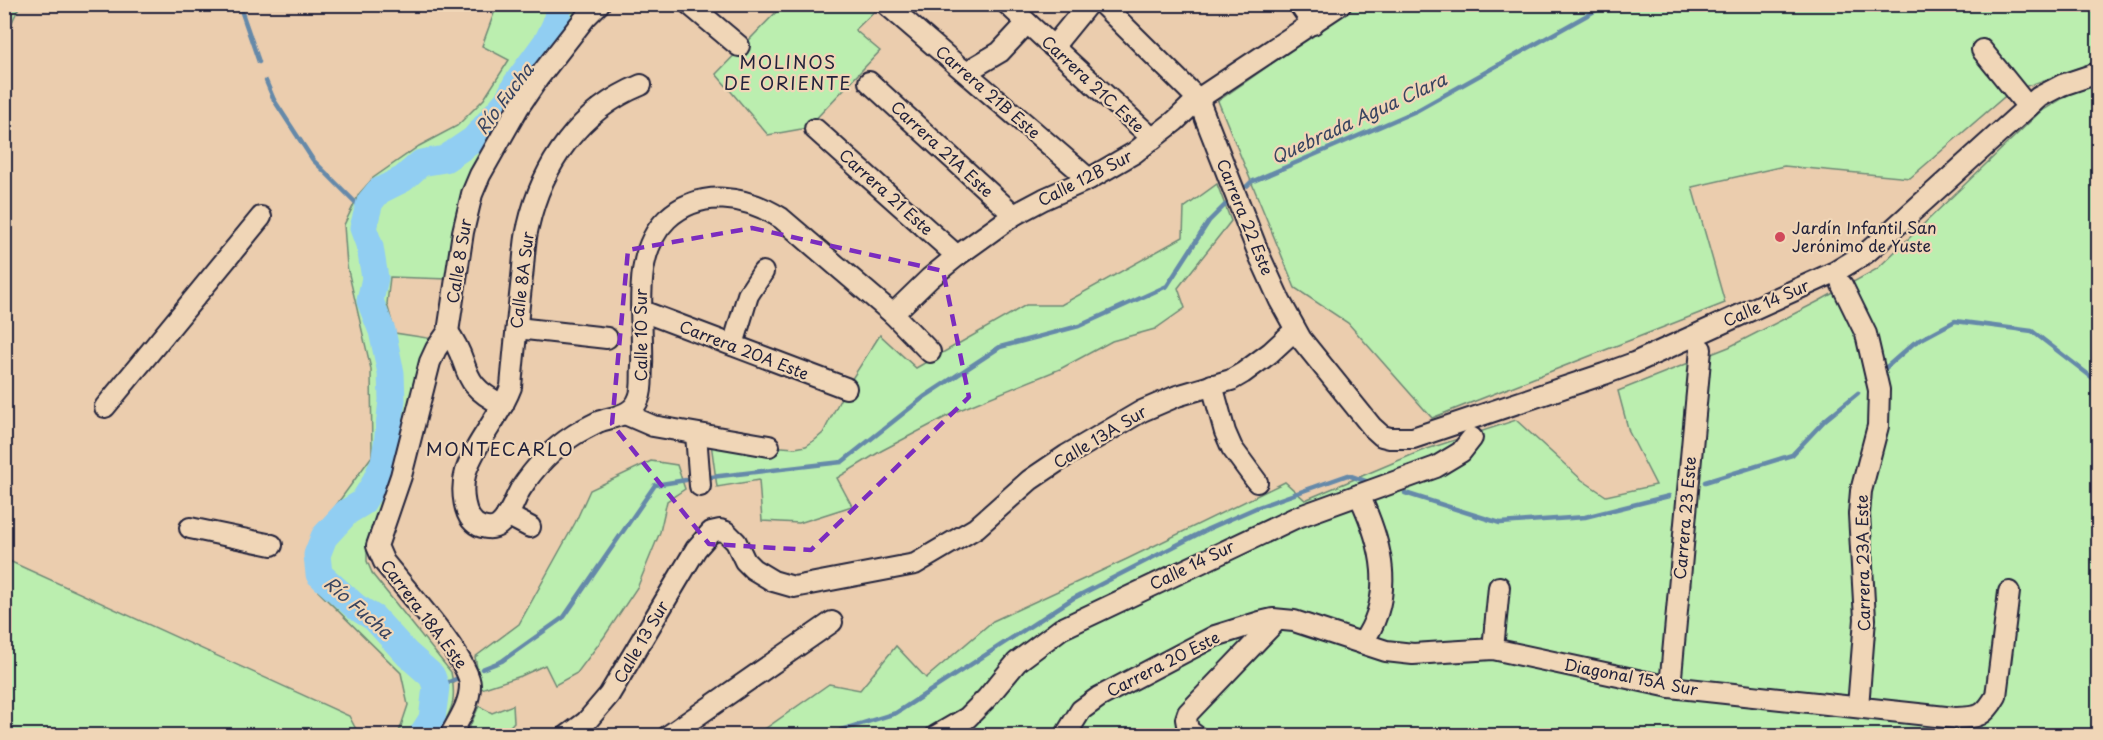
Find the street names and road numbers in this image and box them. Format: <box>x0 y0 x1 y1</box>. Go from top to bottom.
street label: Carrera 21C Este <box>1037 29 1150 137</box>
street label: Carrera 21B Este <box>931 39 1046 144</box>
street label: Carrera 21A Este <box>886 94 999 202</box>
street label: Carrera 21 Este <box>834 142 939 240</box>
street label: Calle 12B Sur <box>1033 143 1136 211</box>
street label: Carrera 22 Este <box>1212 155 1280 278</box>
street label: Calle 8 Sur <box>439 216 477 305</box>
street label: Calle 8A Sur <box>503 229 539 330</box>
street label: Calle 14 Sur <box>1719 272 1813 332</box>
street label: Calle 10 Sur <box>628 288 652 381</box>
street label: Carrera 20A Este <box>676 313 813 385</box>
street label: Calle 13A Sur <box>1048 398 1151 474</box>
street label: Carrera 23 Este <box>1667 455 1701 580</box>
street label: Carrera 23A Este <box>1849 495 1875 632</box>
street label: Calle 14 Sur <box>1145 533 1239 595</box>
street label: Carrera 18A Este <box>376 554 474 673</box>
street label: Calle 13 Sur <box>607 595 674 687</box>
street label: Carrera 20 Este <box>1102 624 1223 702</box>
street label: Diagonal 15A Sur <box>1562 651 1701 701</box>

